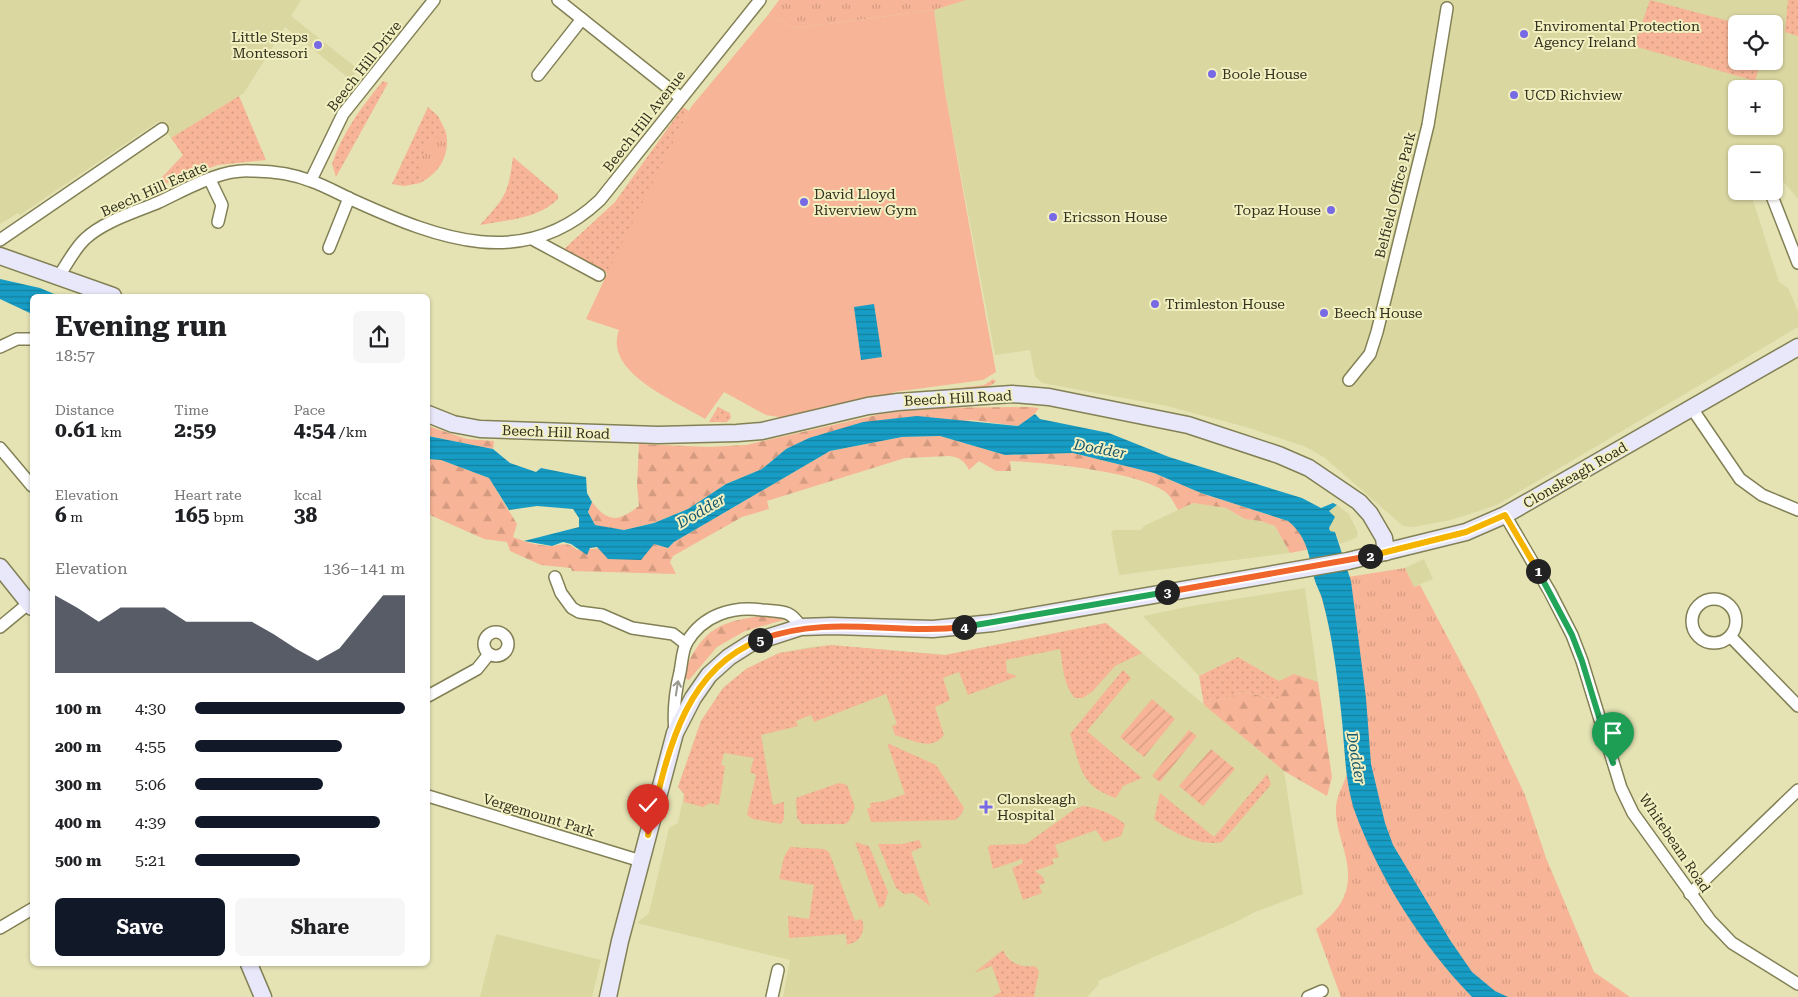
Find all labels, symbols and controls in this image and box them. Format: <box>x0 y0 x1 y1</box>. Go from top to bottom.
map controls <box>1728 15 1783 200</box>
button: locate <box>1728 15 1783 70</box>
street label: Beech Hill Drive <box>324 17 404 114</box>
place label: Enviromental Protection Agency Ireland <box>1534 18 1700 50</box>
marker: Enviromental Protection Agency Ireland <box>1518 28 1530 40</box>
place label: Little Steps Montessori <box>232 29 309 61</box>
marker: Little Steps Montessori <box>312 39 324 51</box>
place label: Boole House <box>1222 66 1308 82</box>
street label: Beech Hill Avenue <box>600 67 689 175</box>
marker: Boole House <box>1206 68 1218 80</box>
button: + <box>1728 80 1783 135</box>
place label: UCD Richview <box>1524 87 1623 103</box>
marker: UCD Richview <box>1508 89 1520 101</box>
street label: Belfield Office Park <box>1371 130 1419 260</box>
button: − <box>1728 145 1783 200</box>
street label: Beech Hill Estate <box>98 158 210 220</box>
place label: David Lloyd Riverview Gym <box>814 186 917 218</box>
marker: David Lloyd Riverview Gym <box>798 196 810 208</box>
place label: Topaz House <box>1234 202 1321 218</box>
marker: Topaz House <box>1325 204 1337 216</box>
place label: Ericsson House <box>1063 209 1168 225</box>
marker: Ericsson House <box>1047 211 1059 223</box>
place label: Trimleston House <box>1165 296 1285 312</box>
marker: Trimleston House <box>1149 298 1161 310</box>
place label: Beech House <box>1334 305 1423 321</box>
marker: Beech House <box>1318 307 1330 319</box>
text: Evening run <box>55 310 227 343</box>
button: share <box>353 311 405 363</box>
text: 18:57 <box>55 346 95 365</box>
street label: Beech Hill Road <box>904 387 1012 409</box>
text: Distance <box>55 402 114 418</box>
text: Time <box>174 402 209 418</box>
text: Pace <box>294 402 325 418</box>
text: 0.61 <box>55 418 97 442</box>
text: 2:59 <box>174 418 216 442</box>
text: 4:54 <box>294 418 336 442</box>
street label: Beech Hill Road <box>502 422 610 442</box>
text: km <box>97 424 122 440</box>
text: /km <box>336 424 367 440</box>
water label: Dodder <box>1071 435 1128 463</box>
street label: Clonskeagh Road <box>1520 439 1630 511</box>
text: Elevation <box>55 487 118 503</box>
text: Heart rate <box>174 487 242 503</box>
text: kcal <box>294 487 322 503</box>
water label: Dodder <box>673 490 729 533</box>
text: 6 <box>55 503 67 527</box>
text: 165 <box>174 503 210 527</box>
text: 38 <box>294 503 317 527</box>
text: m <box>67 509 83 525</box>
text: bpm <box>210 509 244 525</box>
pin: 2 <box>1358 544 1382 568</box>
text: 2 <box>1367 548 1374 564</box>
pin: 1 <box>1526 558 1550 584</box>
text: Elevation <box>55 559 128 578</box>
text: 136–141 m <box>323 559 405 578</box>
text: 1 <box>1535 563 1542 579</box>
pin: 3 <box>1154 580 1180 604</box>
text: 3 <box>1164 584 1171 600</box>
pin: 4 <box>952 614 976 640</box>
text: 4 <box>961 619 968 635</box>
pin: 5 <box>748 628 772 652</box>
text: 5 <box>757 632 764 648</box>
one-way arrow <box>672 680 682 696</box>
text: 100 m <box>55 699 101 718</box>
text: 4:30 <box>135 699 166 718</box>
pin <box>1592 712 1634 763</box>
icon: arrive <box>1599 719 1627 747</box>
water label: Dodder <box>1342 729 1370 786</box>
text: 200 m <box>55 737 101 756</box>
text: 4:55 <box>135 737 166 756</box>
text: 300 m <box>55 775 101 794</box>
text: 5:06 <box>135 775 166 794</box>
pin <box>627 784 669 835</box>
street label: Vergemount Park <box>481 790 597 840</box>
icon: check <box>634 791 662 819</box>
place label: Clonskeagh Hospital <box>997 791 1076 823</box>
street label: Whitebeam Road <box>1636 791 1714 895</box>
marker: Clonskeagh Hospital <box>979 800 993 814</box>
text: 400 m <box>55 813 101 832</box>
text: 4:39 <box>135 813 166 832</box>
text: 500 m <box>55 851 101 870</box>
text: 5:21 <box>135 851 166 870</box>
button: Save <box>55 898 225 956</box>
button: Share <box>235 898 405 956</box>

